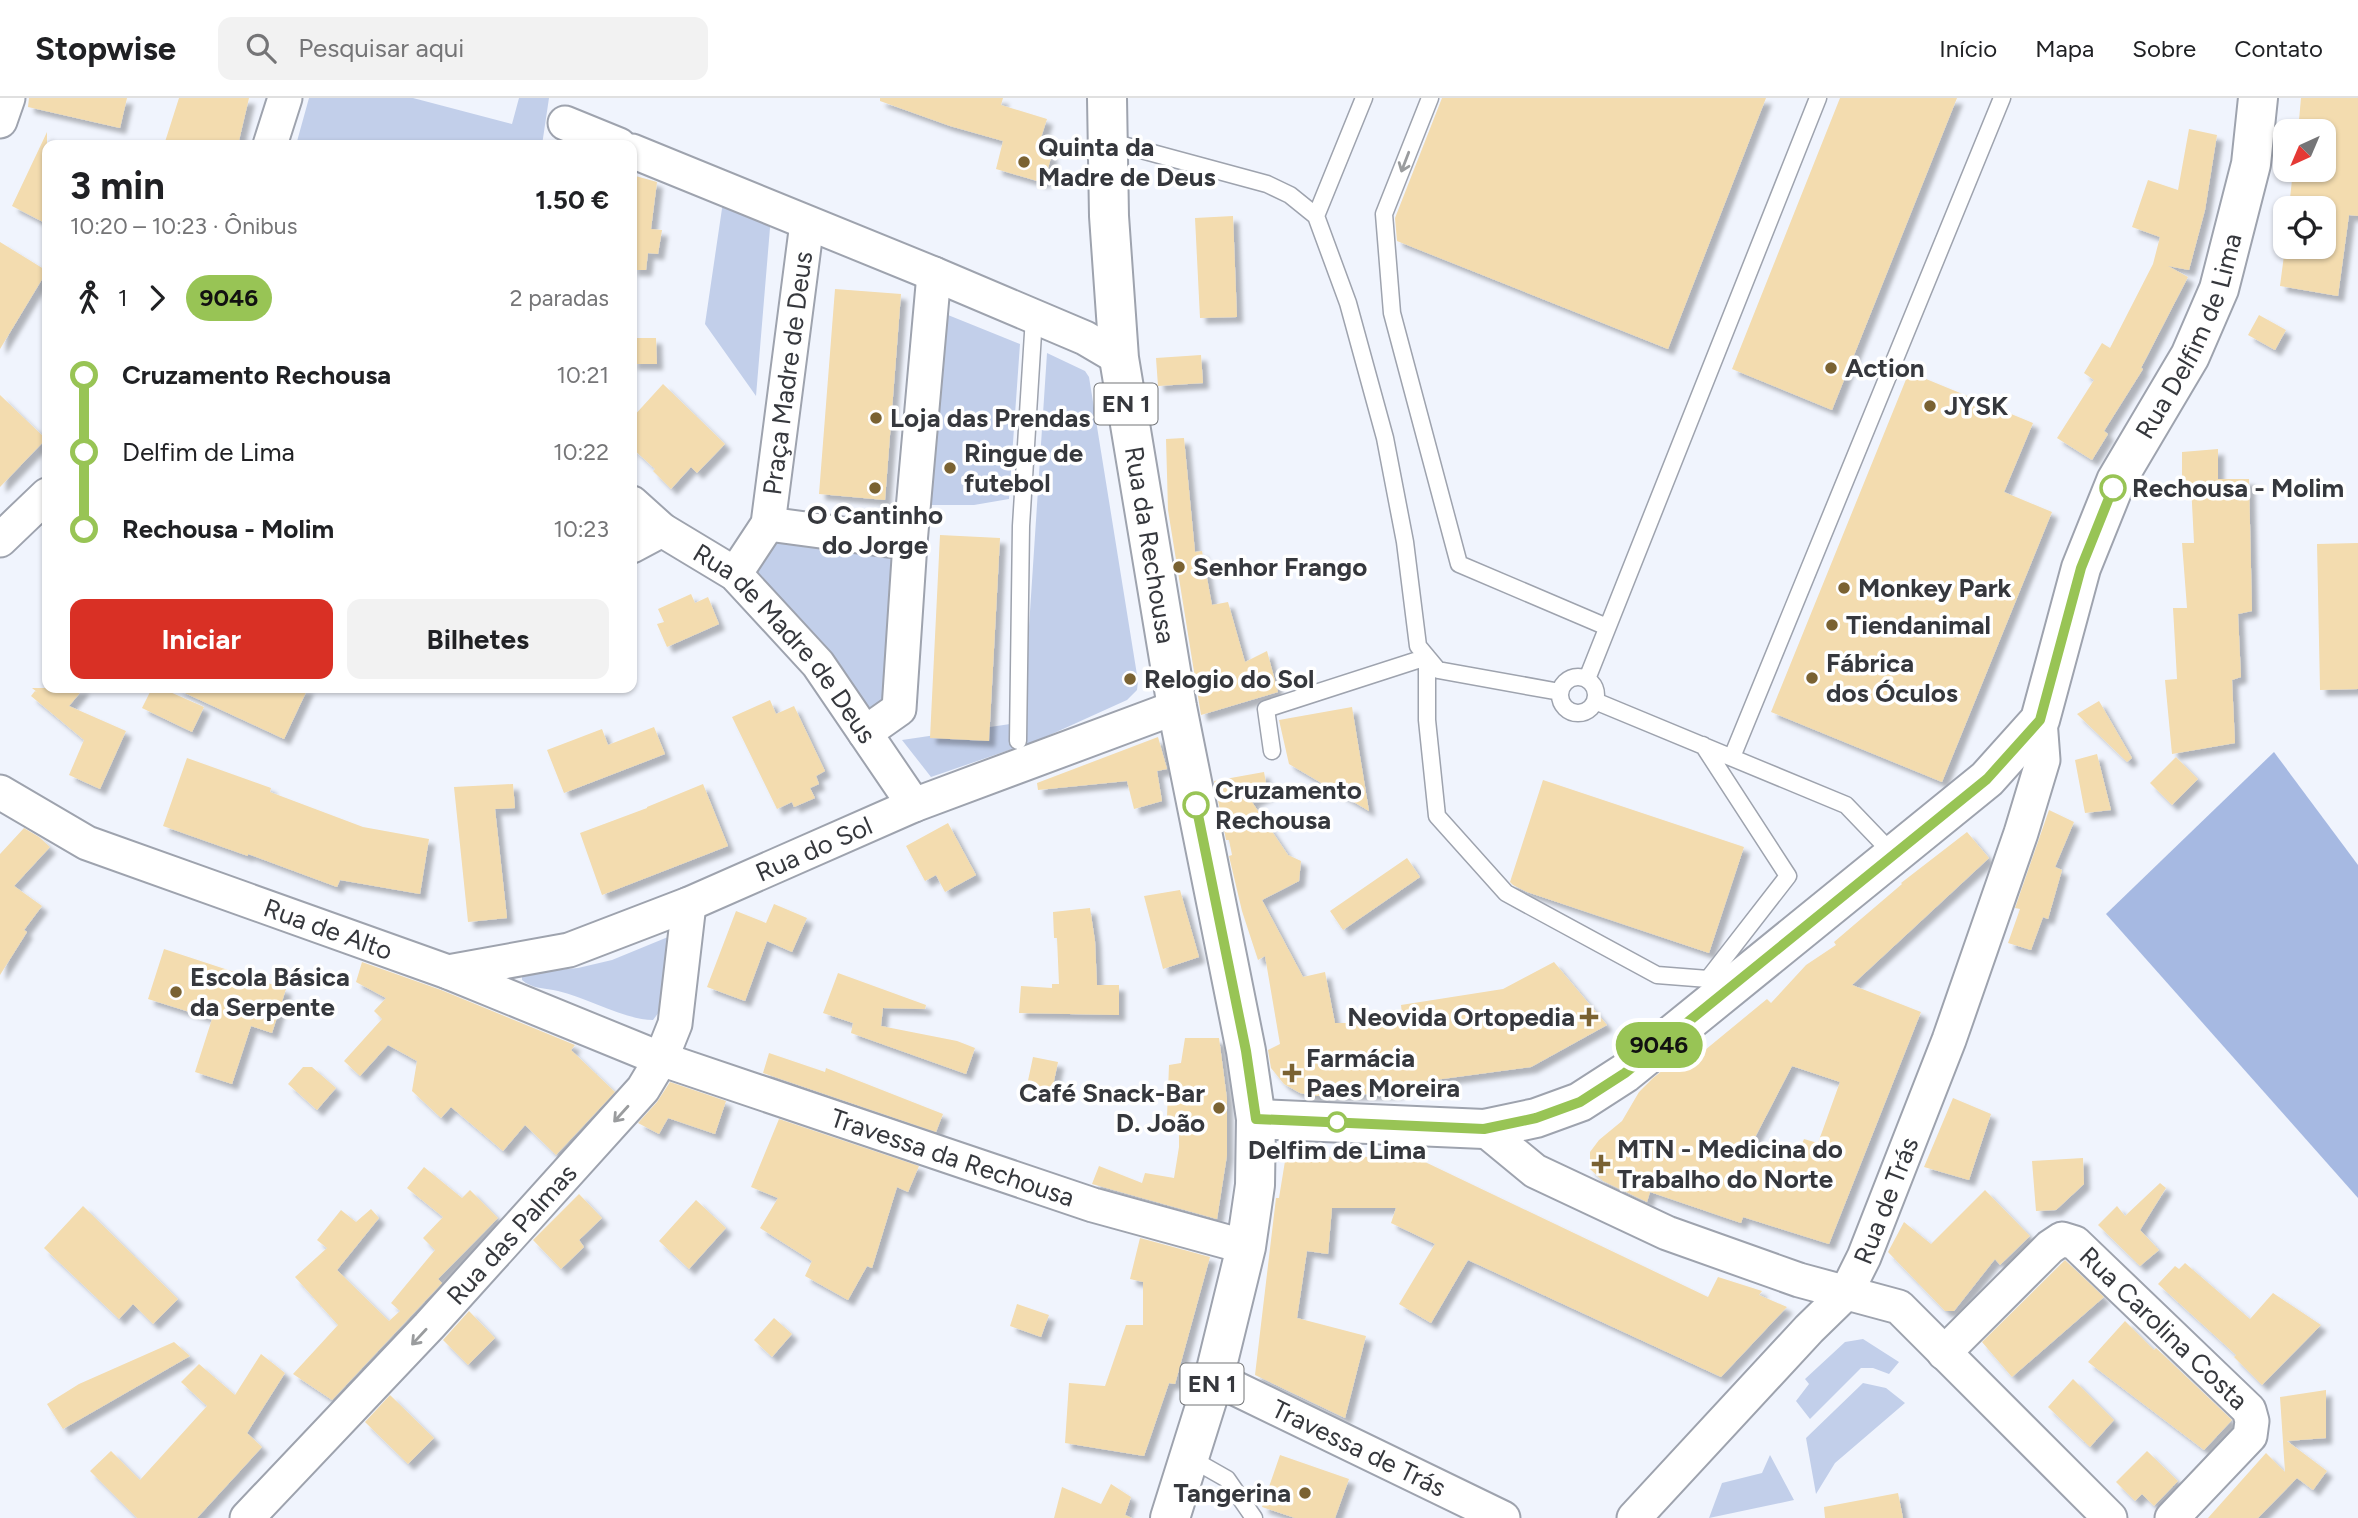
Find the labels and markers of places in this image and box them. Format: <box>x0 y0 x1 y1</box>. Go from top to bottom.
place label: Quinta da Madre de Deus <box>1038 131 1216 193</box>
marker: Quinta da Madre de Deus <box>1016 154 1032 170</box>
place label: Action <box>1845 352 1925 384</box>
marker: Action <box>1823 360 1839 376</box>
place label: JYSK <box>1944 390 2009 422</box>
marker: JYSK <box>1922 398 1938 414</box>
place label: Loja das Prendas <box>890 402 1090 434</box>
marker: Loja das Prendas <box>868 410 884 426</box>
place label: Ringue de futebol <box>964 437 1083 499</box>
marker: Ringue de futebol <box>942 460 958 476</box>
place label: Rechousa - Molim <box>2132 472 2344 504</box>
marker: Rechousa - Molim <box>2100 475 2126 501</box>
marker: O Cantinho do Jorge <box>867 480 883 496</box>
place label: O Cantinho do Jorge <box>807 499 943 561</box>
place label: Senhor Frango <box>1193 551 1367 583</box>
marker: Senhor Frango <box>1171 559 1187 575</box>
place label: Monkey Park <box>1858 572 2012 604</box>
marker: Monkey Park <box>1836 580 1852 596</box>
place label: Tiendanimal <box>1846 609 1991 641</box>
marker: Tiendanimal <box>1824 617 1840 633</box>
place label: Fábrica dos Óculos <box>1826 647 1958 709</box>
place label: Relogio do Sol <box>1144 663 1314 695</box>
marker: Fábrica dos Óculos <box>1804 670 1820 686</box>
marker: Relogio do Sol <box>1122 671 1138 687</box>
place label: Cruzamento Rechousa <box>1215 774 1362 836</box>
marker: Cruzamento Rechousa <box>1183 792 1209 818</box>
place label: Escola Básica da Serpente <box>190 961 350 1023</box>
marker: Escola Básica da Serpente <box>168 984 184 1000</box>
place label: Neovida Ortopedia <box>1347 1001 1575 1033</box>
marker: Neovida Ortopedia <box>1581 1009 1597 1025</box>
place label: Farmácia Paes Moreira <box>1306 1042 1460 1104</box>
marker: Farmácia Paes Moreira <box>1284 1065 1300 1081</box>
place label: Café Snack-Bar D. João <box>1019 1077 1205 1139</box>
marker: Café Snack-Bar D. João <box>1211 1100 1227 1116</box>
marker: Delfim de Lima <box>1327 1112 1347 1132</box>
place label: MTN - Medicina do Trabalho do Norte <box>1617 1133 1843 1195</box>
place label: Delfim de Lima <box>1248 1134 1426 1166</box>
marker: MTN - Medicina do Trabalho do Norte <box>1591 1154 1611 1174</box>
place label: Tangerina <box>1174 1477 1291 1509</box>
marker: Tangerina <box>1297 1485 1313 1501</box>

